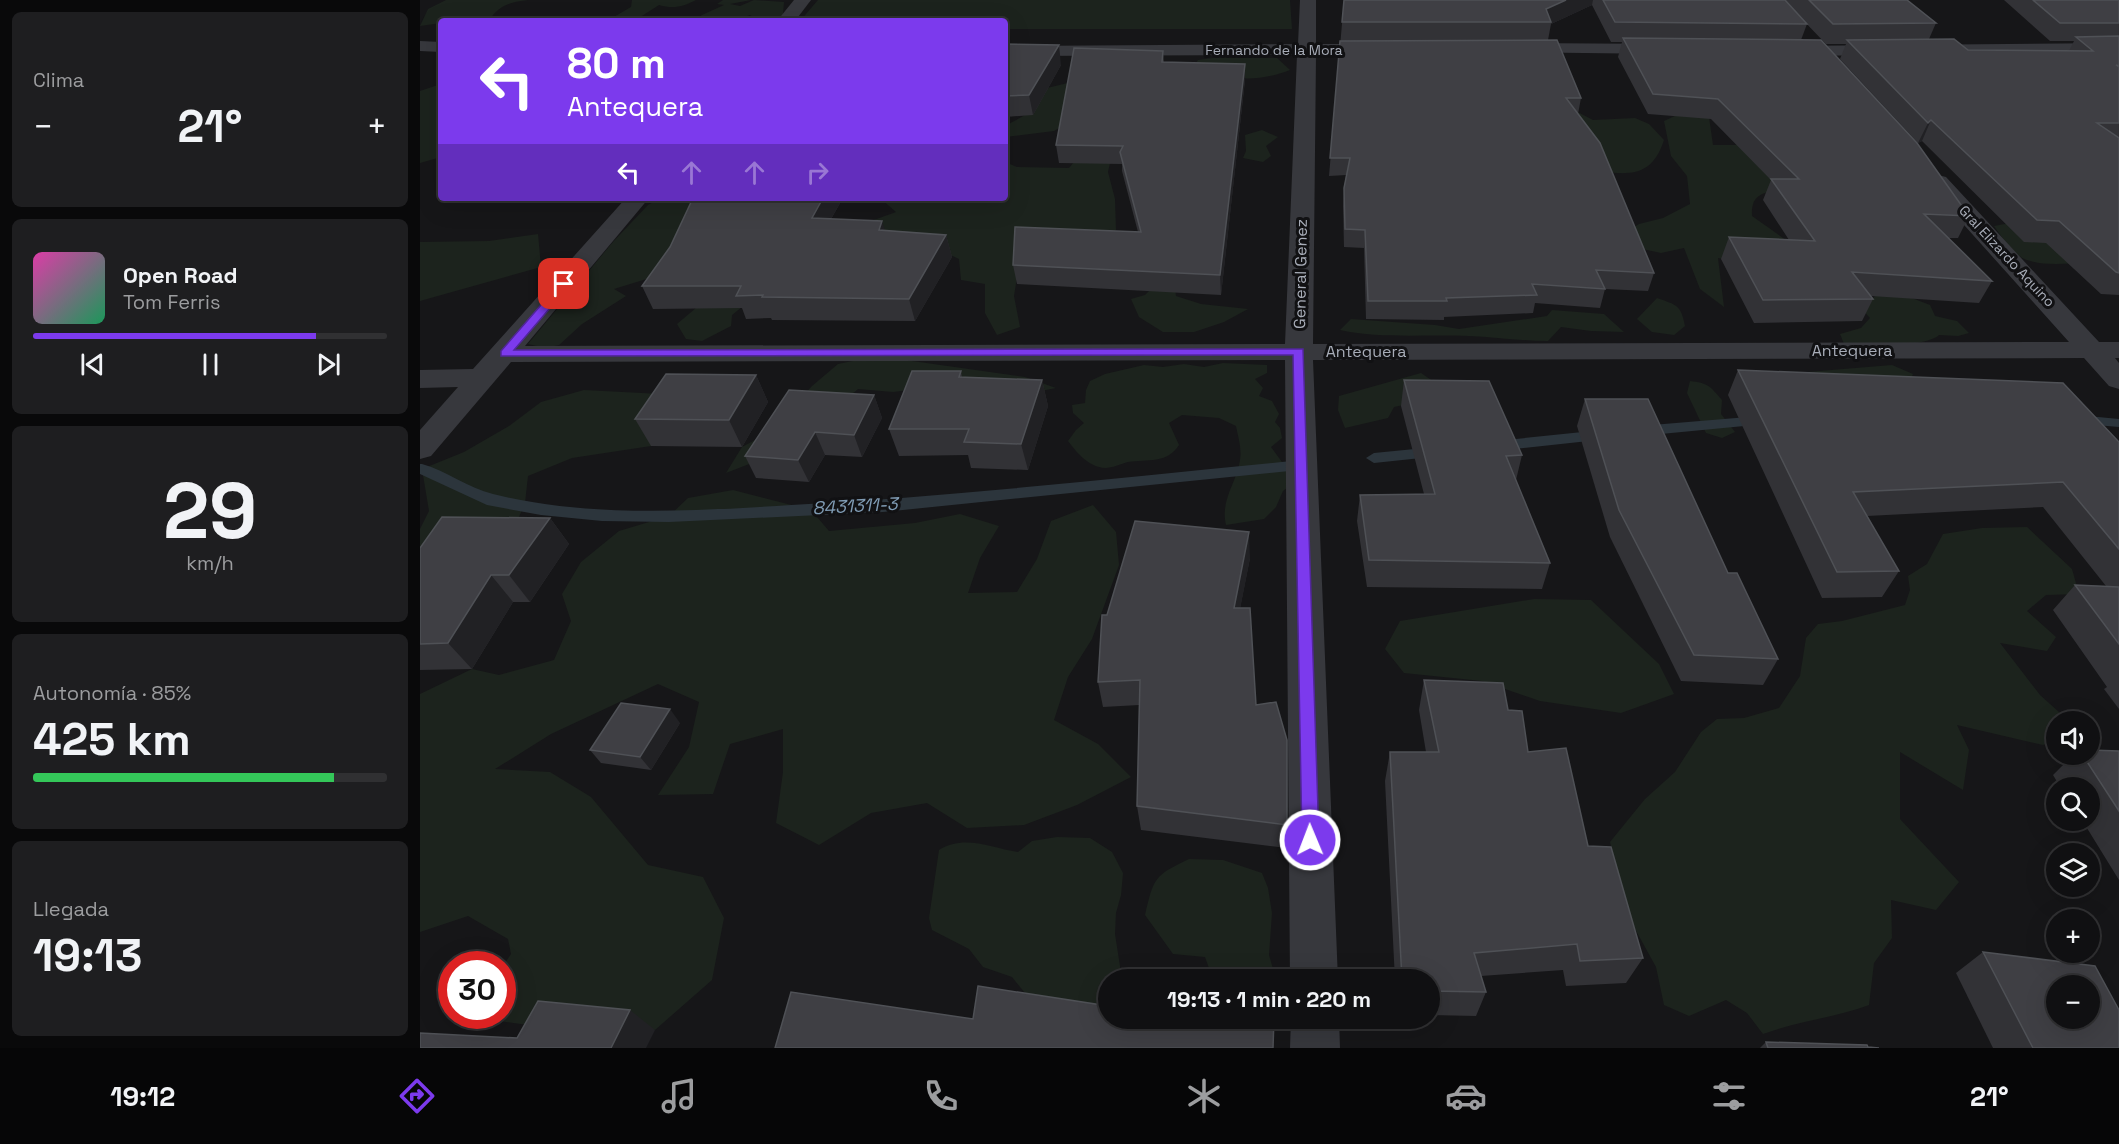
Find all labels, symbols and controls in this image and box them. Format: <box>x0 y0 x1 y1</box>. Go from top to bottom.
text: 80 m <box>567 37 666 90</box>
street label: Fernando de la Mora <box>1205 41 1343 59</box>
icon: left <box>468 42 546 120</box>
text: Clima <box>33 67 84 93</box>
text: Antequera <box>567 89 703 124</box>
text: 21° <box>178 98 242 155</box>
text: − <box>33 106 53 148</box>
text: + <box>367 106 387 148</box>
icon: left <box>612 156 645 189</box>
icon: ahead <box>675 156 708 189</box>
icon: ahead <box>738 156 771 189</box>
icon: right <box>801 156 834 189</box>
street label: Gral Elizardo Aquino <box>1955 201 2059 311</box>
street label: General Genez <box>1289 219 1312 329</box>
pin <box>538 258 589 309</box>
text: Open Road <box>123 261 238 289</box>
icon: arrive <box>547 267 580 300</box>
text: Tom Ferris <box>123 289 221 315</box>
street label: Antequera <box>1812 340 1892 361</box>
street label: Antequera <box>1326 341 1406 362</box>
icon: previous <box>76 348 109 381</box>
icon: pause <box>194 348 227 381</box>
icon: next <box>312 348 345 381</box>
text: 29 <box>163 461 257 561</box>
water label: 8431311-3 <box>812 492 900 519</box>
text: km/h <box>186 550 234 576</box>
text: Autonomía · 85% <box>33 680 191 706</box>
text: 425 km <box>33 711 191 768</box>
map controls <box>2046 711 2100 1029</box>
button: sound <box>2046 711 2100 765</box>
button: search <box>2046 777 2100 831</box>
position arrow <box>1278 808 1342 872</box>
button: layers <box>2046 843 2100 897</box>
text: Llegada <box>33 896 109 922</box>
button: + <box>2046 909 2100 963</box>
text: 19:13 <box>33 927 142 984</box>
speed limit sign: 30 <box>438 951 516 1029</box>
button: − <box>2046 975 2100 1029</box>
text: 19:13 · 1 min · 220 m <box>1167 985 1371 1013</box>
icon: directions <box>396 1075 438 1117</box>
icon: music <box>658 1075 700 1117</box>
icon: phone <box>920 1075 962 1117</box>
icon: climate <box>1183 1075 1225 1117</box>
icon: car <box>1445 1075 1487 1117</box>
icon: filters <box>1708 1075 1750 1117</box>
text: 19:12 <box>110 1079 175 1114</box>
text: 21° <box>1970 1079 2009 1114</box>

